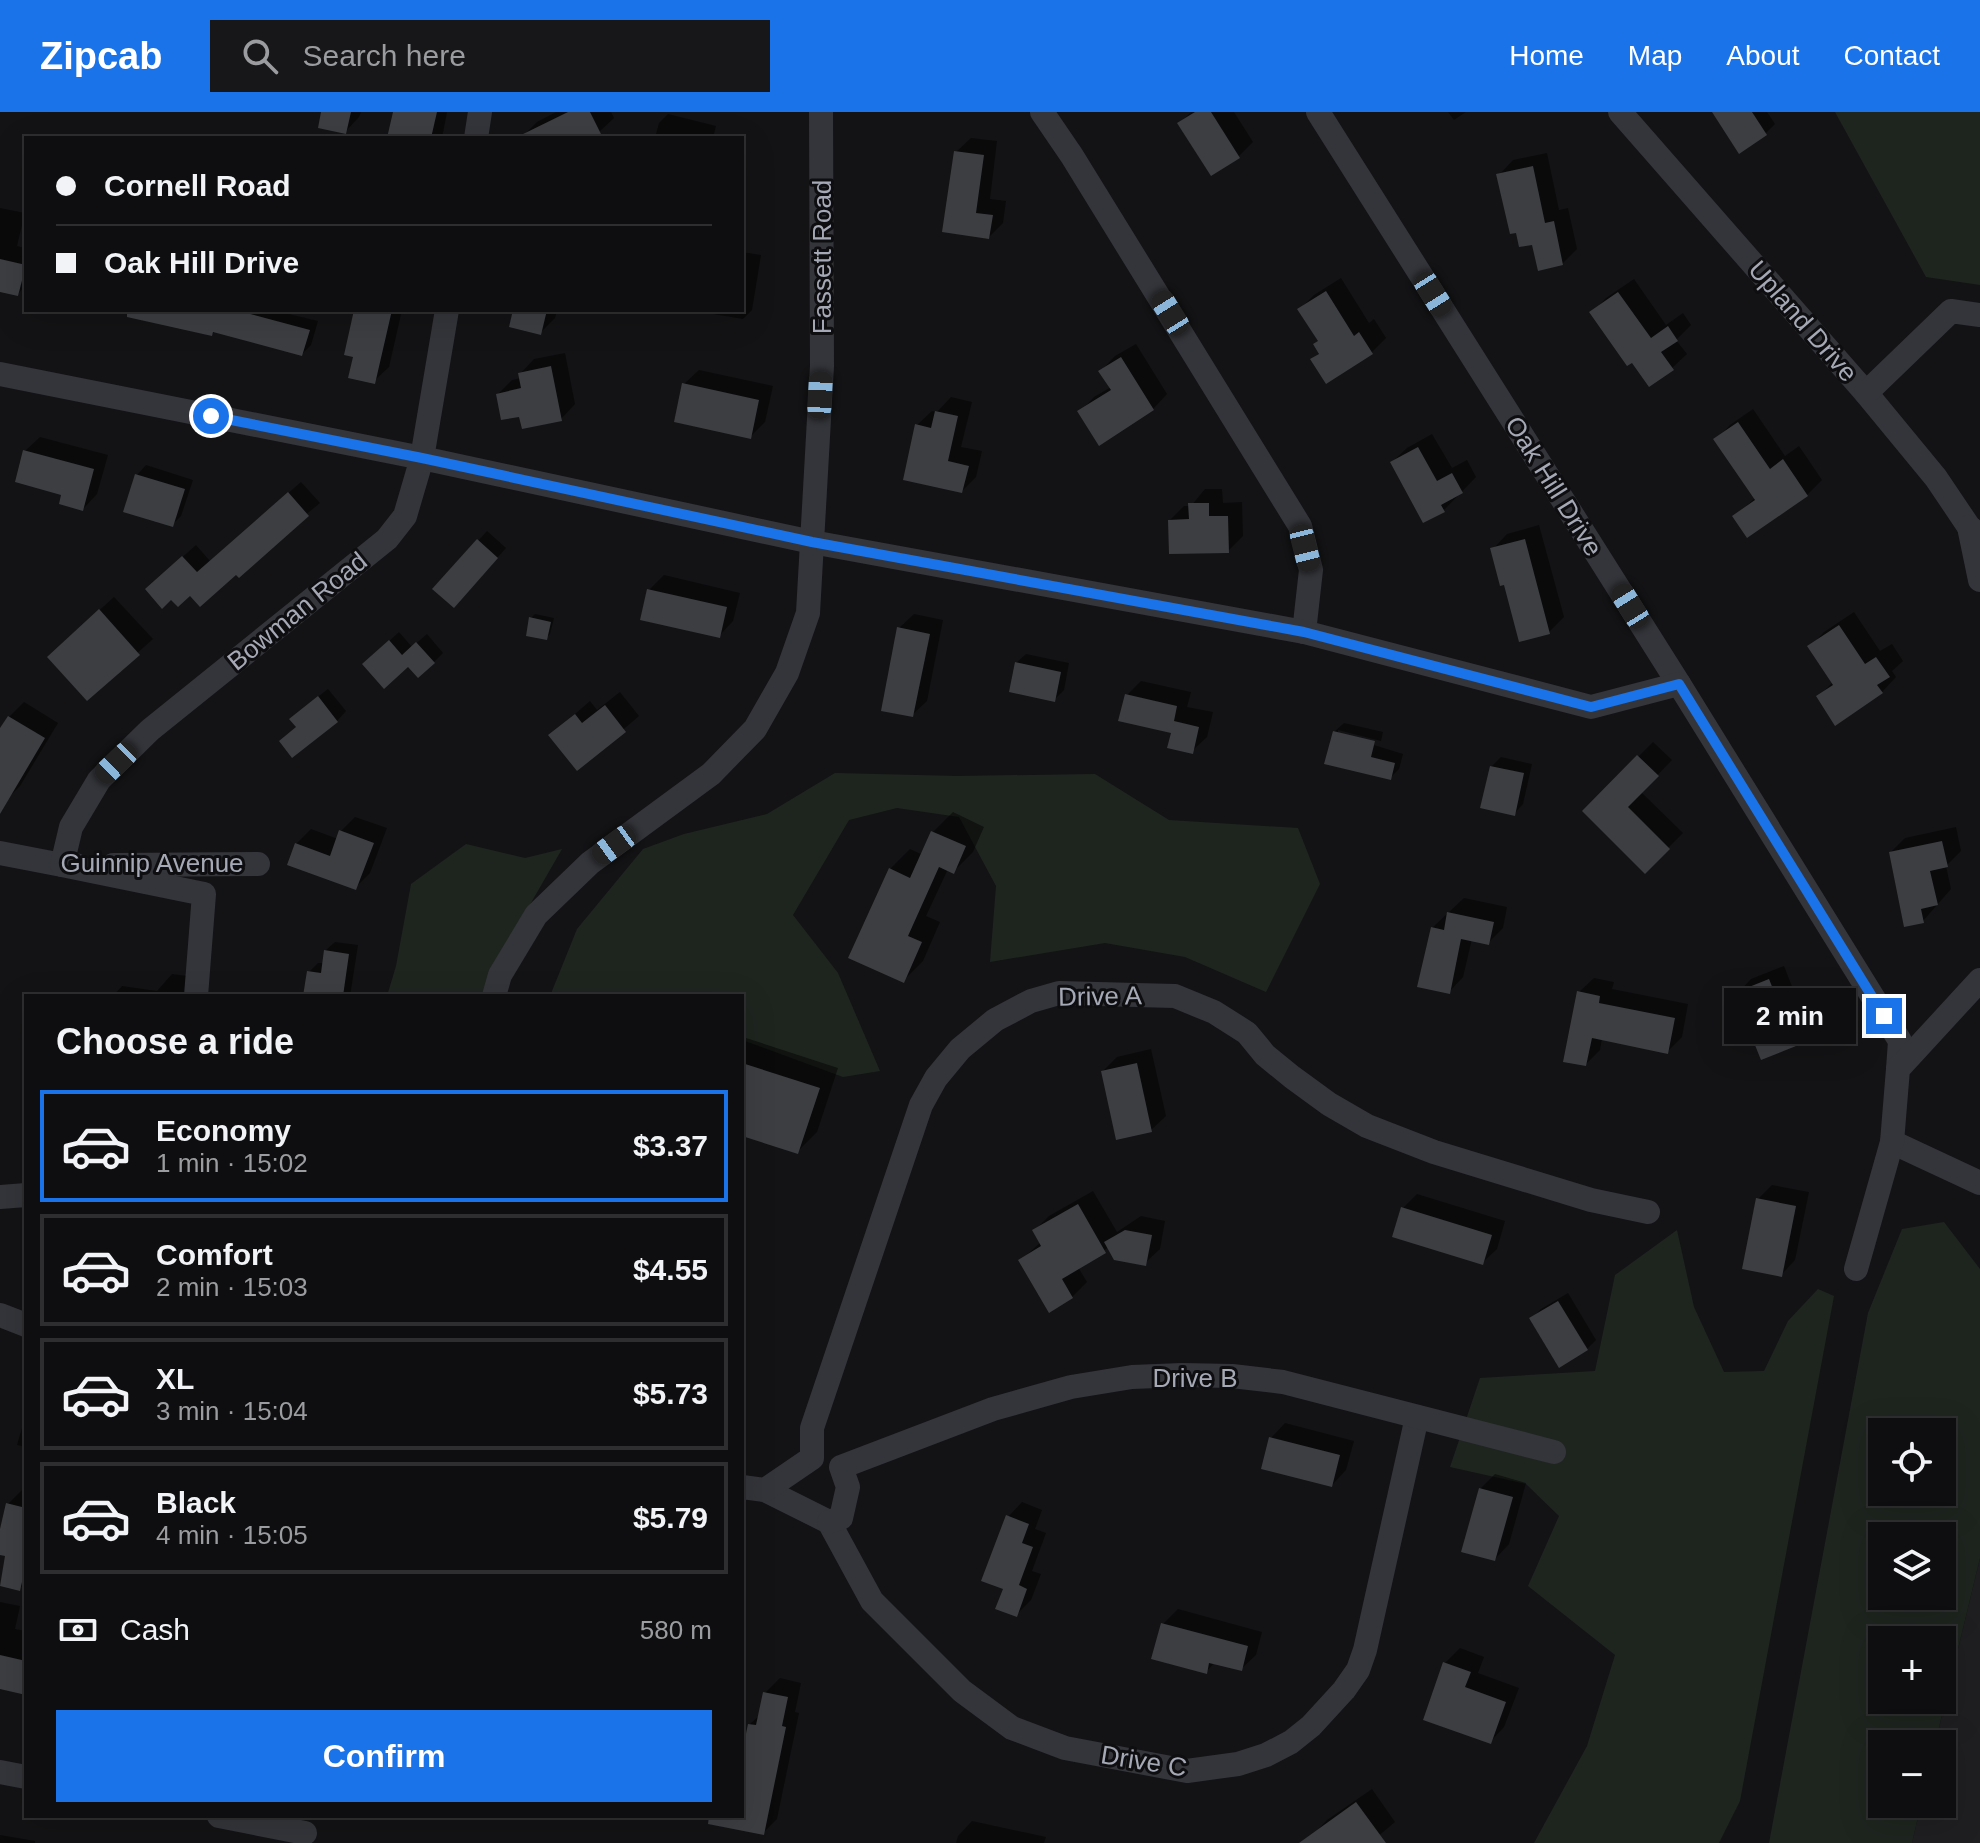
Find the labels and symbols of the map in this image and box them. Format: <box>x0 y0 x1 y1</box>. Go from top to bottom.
street label: Fassett Road <box>807 180 837 334</box>
street label: Upland Drive <box>1742 254 1864 388</box>
car <box>1410 267 1456 321</box>
car <box>1147 286 1193 340</box>
car <box>807 370 833 420</box>
route start <box>193 398 229 434</box>
street label: Oak Hill Drive <box>1499 411 1609 561</box>
car <box>1288 522 1322 574</box>
street label: Bowman Road <box>221 546 373 676</box>
car <box>1607 579 1653 633</box>
car <box>90 738 142 788</box>
car <box>588 821 640 869</box>
street label: Guinnip Avenue <box>60 848 244 878</box>
street label: Drive A <box>1058 980 1143 1012</box>
callout: 2 min <box>1724 988 1856 1044</box>
route end <box>1866 998 1902 1034</box>
street label: Drive B <box>1152 1363 1238 1393</box>
street label: Drive C <box>1099 1739 1189 1783</box>

